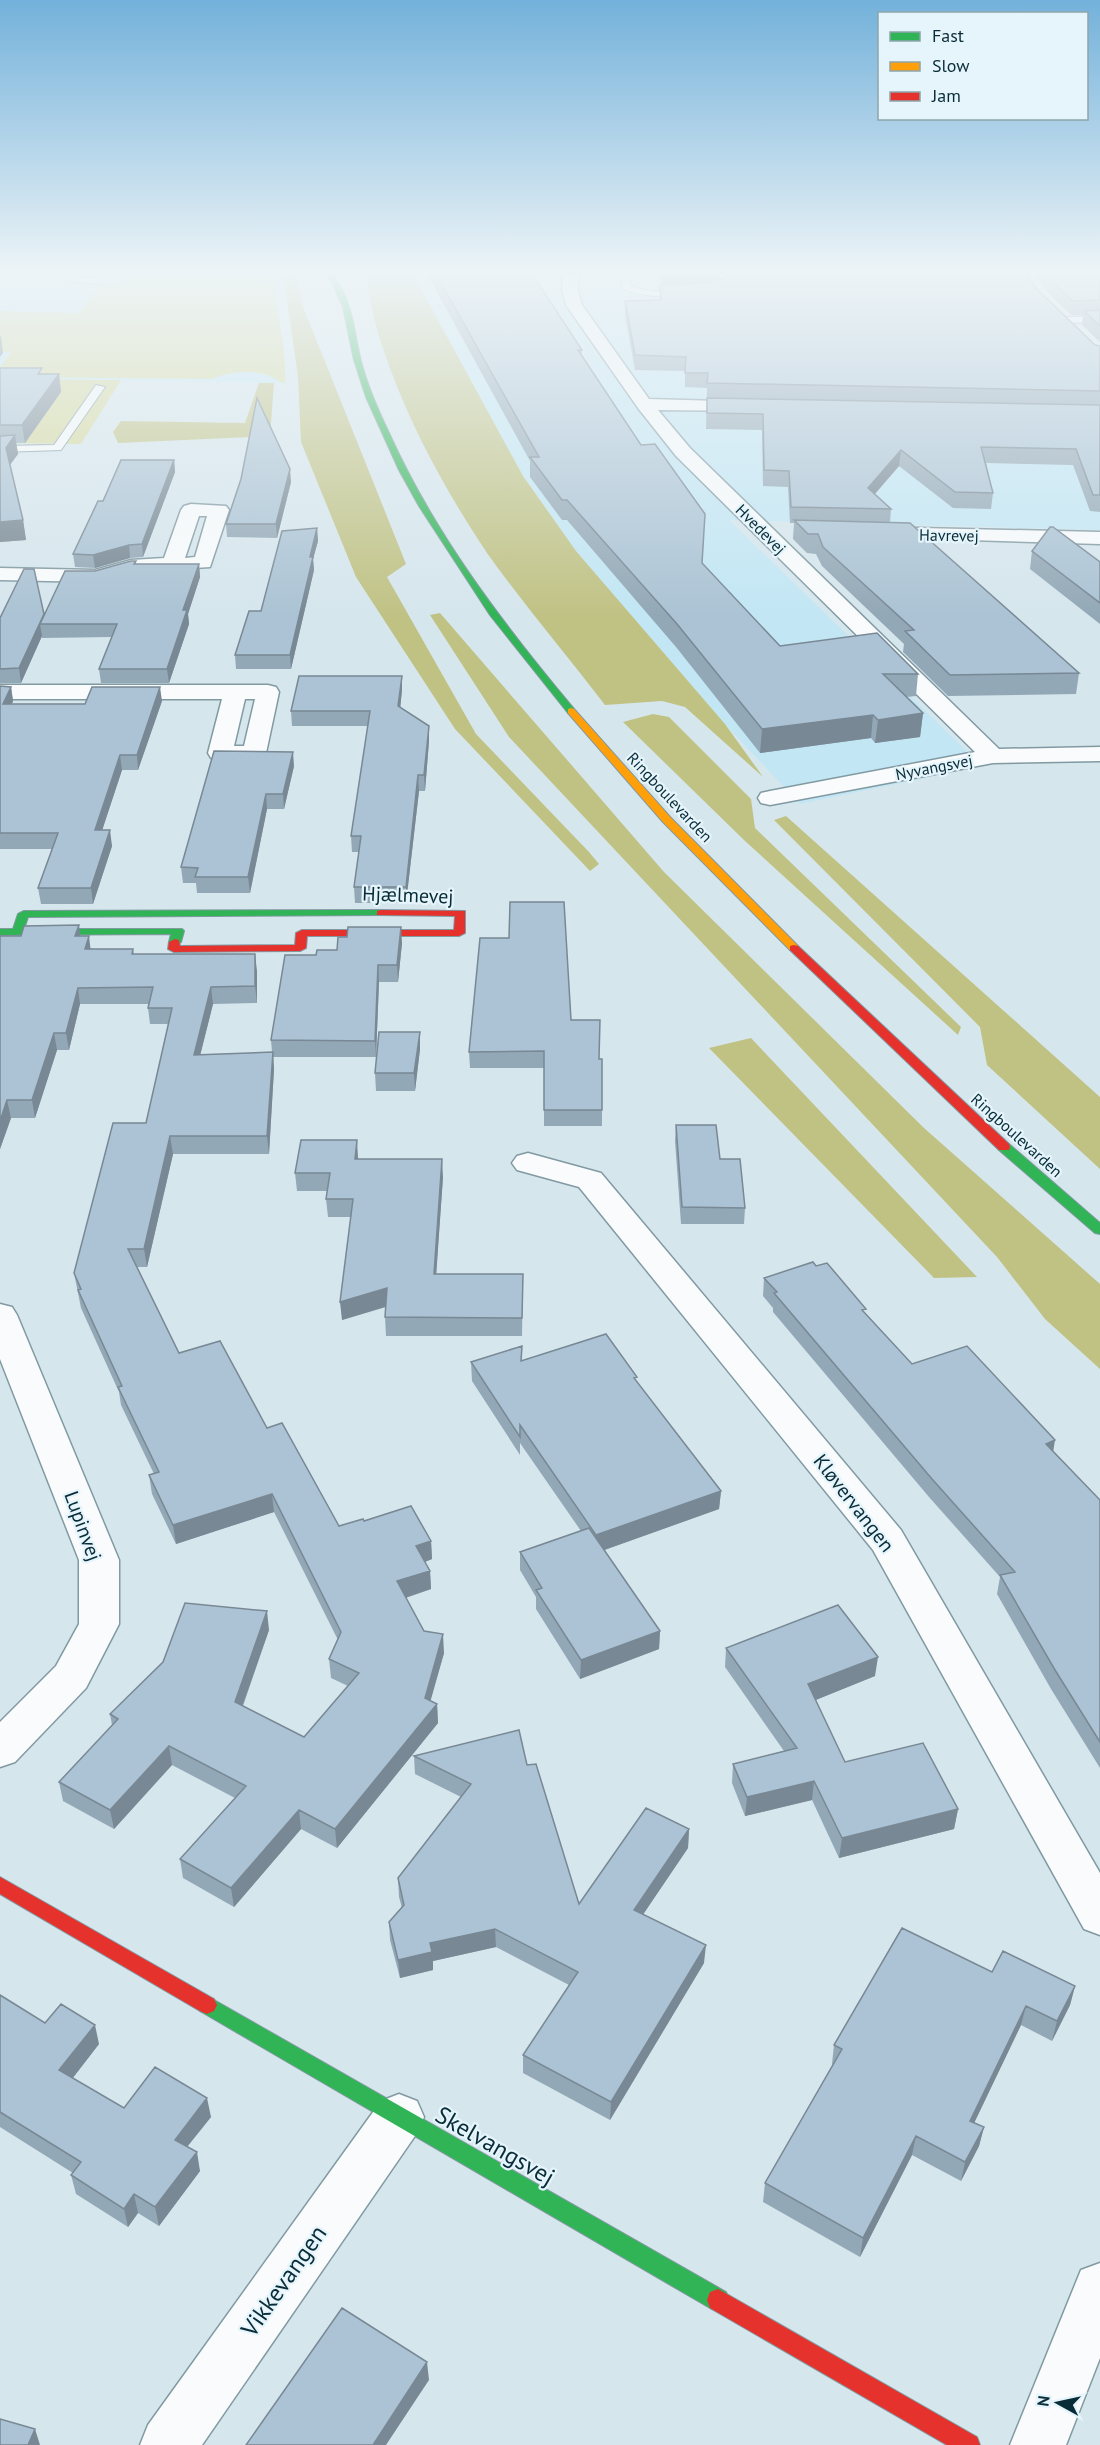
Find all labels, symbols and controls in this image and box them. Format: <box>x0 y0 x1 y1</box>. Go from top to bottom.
legend <box>878 12 1088 120</box>
text: Fast <box>932 24 964 47</box>
text: Slow <box>932 54 970 77</box>
text: Jam <box>931 84 961 107</box>
street label: Hvedevej <box>732 500 790 558</box>
street label: Havrevej <box>919 524 979 546</box>
street label: Ringboulevarden <box>623 748 717 846</box>
street label: Nyvangsvej <box>894 750 974 784</box>
street label: Hjælmevej <box>362 880 454 910</box>
street label: Ringboulevarden <box>967 1089 1067 1181</box>
street label: Kløvervangen <box>808 1449 900 1557</box>
street label: Lupinvej <box>58 1487 108 1565</box>
street label: Skelvangsvej <box>430 2099 560 2192</box>
street label: Vikkevangen <box>233 2219 333 2343</box>
north arrow <box>1028 2373 1088 2433</box>
text: N <box>1033 2394 1054 2408</box>

